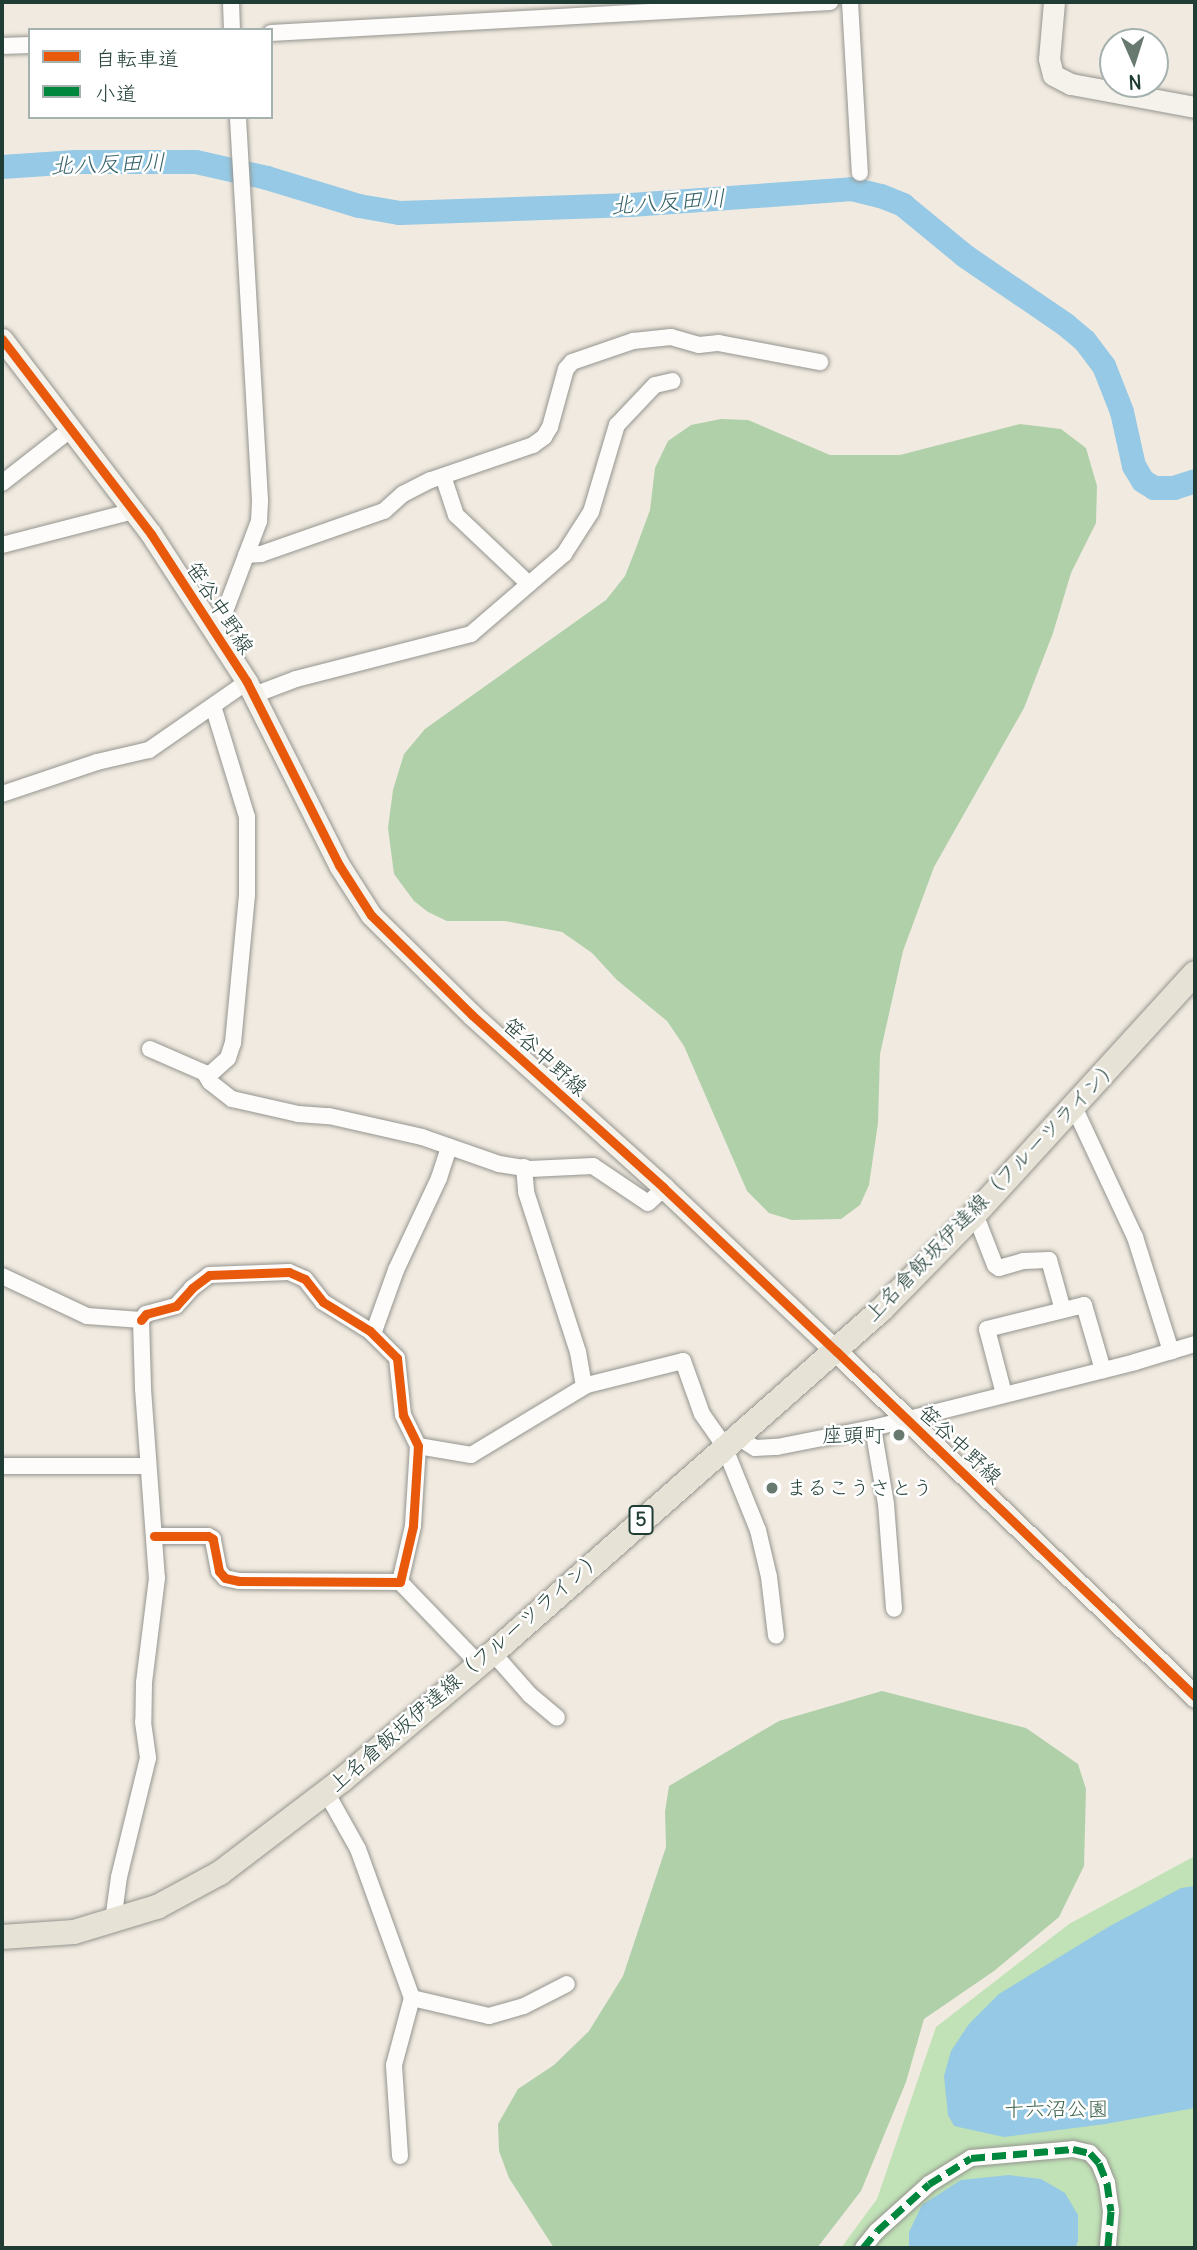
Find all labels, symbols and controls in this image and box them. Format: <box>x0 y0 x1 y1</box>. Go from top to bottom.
legend <box>28 28 273 119</box>
north arrow <box>1099 28 1169 98</box>
text: 自転車道 <box>95 45 179 72</box>
text: N <box>1128 70 1142 94</box>
text: 小道 <box>95 80 137 107</box>
water label: 北八反田川 <box>50 148 166 180</box>
water label: 北八反田川 <box>610 184 726 220</box>
street label: 笹谷中野線 <box>181 557 259 659</box>
street label: 笹谷中野線 <box>498 1013 592 1101</box>
street label: 上名倉飯坂伊達線（フルーツライン） <box>859 1053 1125 1327</box>
street label: 笹谷中野線 <box>913 1400 1007 1490</box>
place label: 座頭町 <box>822 1422 885 1448</box>
marker: 座頭町 <box>891 1427 907 1443</box>
place label: まるこうさとう <box>786 1475 933 1501</box>
marker: まるこうさとう <box>764 1480 780 1496</box>
road number: 5 <box>627 1504 655 1536</box>
street label: 上名倉飯坂伊達線（フルーツライン） <box>323 1544 609 1798</box>
park label: 十六沼公園 <box>1004 2096 1108 2122</box>

